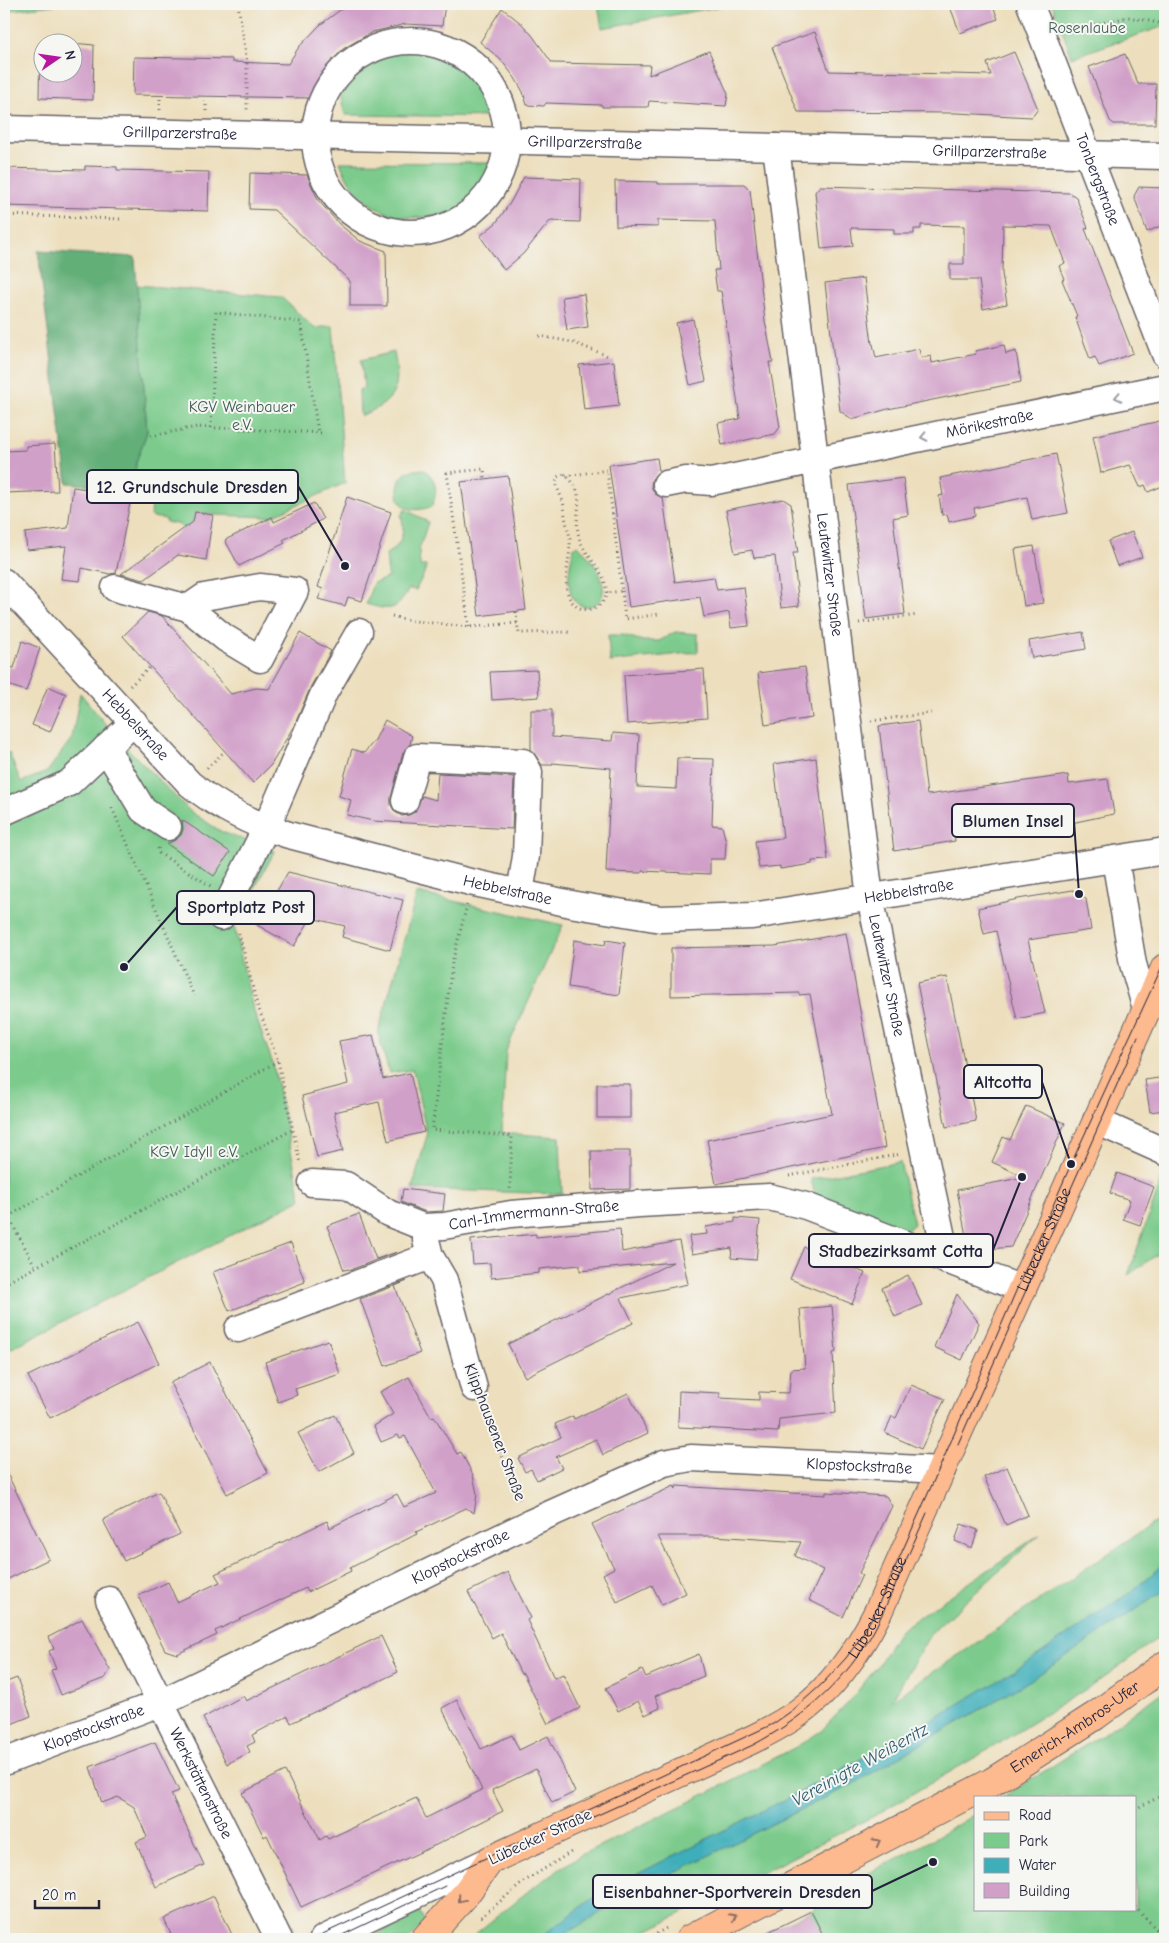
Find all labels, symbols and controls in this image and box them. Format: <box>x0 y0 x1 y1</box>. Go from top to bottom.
park label: Rosenlaube <box>1048 19 1126 37</box>
north arrow <box>32 32 82 82</box>
text: N <box>61 49 79 62</box>
street label: Grillparzerstraße <box>122 123 237 143</box>
street label: Tonbergstraße <box>1072 131 1124 228</box>
street label: Grillparzerstraße <box>527 132 642 153</box>
street label: Grillparzerstraße <box>932 142 1047 162</box>
one-way arrow <box>1113 391 1122 402</box>
park label: KGV Weinbauer e.V. <box>189 398 296 434</box>
street label: Mörikestraße <box>944 406 1035 442</box>
one-way arrow <box>920 432 929 442</box>
callout: 12. Grundschule Dresden <box>87 470 298 503</box>
text: 12. Grundschule Dresden <box>96 477 288 498</box>
street label: Leutewitzer Straße <box>813 512 846 638</box>
street label: Hebbelstraße <box>98 685 173 764</box>
callout: Blumen Insel <box>952 804 1074 837</box>
text: Blumen Insel <box>962 811 1064 832</box>
street label: Hebbelstraße <box>461 872 554 909</box>
street label: Hebbelstraße <box>863 875 955 907</box>
callout: Sportplatz Post <box>177 891 314 924</box>
text: Sportplatz Post <box>187 897 306 918</box>
street label: Leutewitzer Straße <box>865 913 908 1038</box>
callout: Altcotta <box>964 1065 1042 1098</box>
text: Altcotta <box>974 1072 1032 1093</box>
park label: KGV Idyll e.V. <box>150 1143 238 1161</box>
street label: Lübecker Straße <box>1013 1185 1075 1294</box>
street label: Carl-Immermann-Straße <box>447 1197 620 1234</box>
callout: Stadbezirksamt Cotta <box>809 1234 993 1267</box>
text: Stadbezirksamt Cotta <box>819 1241 983 1262</box>
street label: Klipphausener Straße <box>461 1361 529 1503</box>
street label: Klopstockstraße <box>806 1455 913 1478</box>
street label: Klopstockstraße <box>409 1525 512 1588</box>
street label: Lübecker Straße <box>844 1554 911 1662</box>
street label: Emerich-Ambros-Ufer <box>1007 1677 1144 1777</box>
street label: Klopstockstraße <box>41 1701 147 1755</box>
water label: Vereinigte Weißeritz <box>788 1719 932 1811</box>
street label: Werkstättenstraße <box>166 1725 236 1842</box>
legend <box>974 1796 1136 1910</box>
street label: Lübecker Straße <box>486 1805 594 1869</box>
text: Road <box>1019 1806 1051 1824</box>
text: Park <box>1019 1832 1048 1850</box>
one-way arrow <box>872 1838 881 1848</box>
text: Water <box>1019 1856 1056 1874</box>
callout: Eisenbahner-Sportverein Dresden <box>593 1875 872 1908</box>
scale bar <box>35 1878 99 1910</box>
text: Eisenbahner-Sportverein Dresden <box>603 1882 861 1903</box>
text: Building <box>1019 1882 1070 1900</box>
text: 20 m <box>42 1886 76 1904</box>
one-way arrow <box>458 1894 467 1903</box>
one-way arrow <box>728 1913 737 1923</box>

